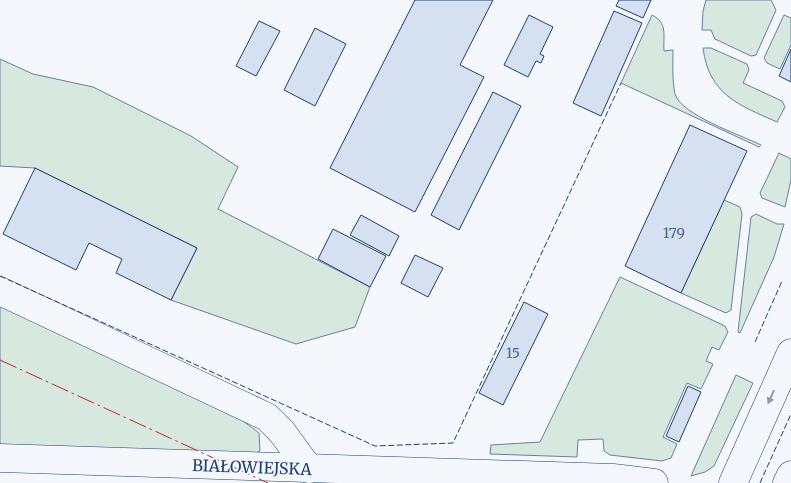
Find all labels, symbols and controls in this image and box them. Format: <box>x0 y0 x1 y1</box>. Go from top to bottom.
house number: 179 <box>663 224 685 242</box>
house number: 15 <box>506 344 520 362</box>
one-way arrow <box>767 390 775 404</box>
street label: BIAŁOWIEJSKA <box>192 455 313 479</box>

